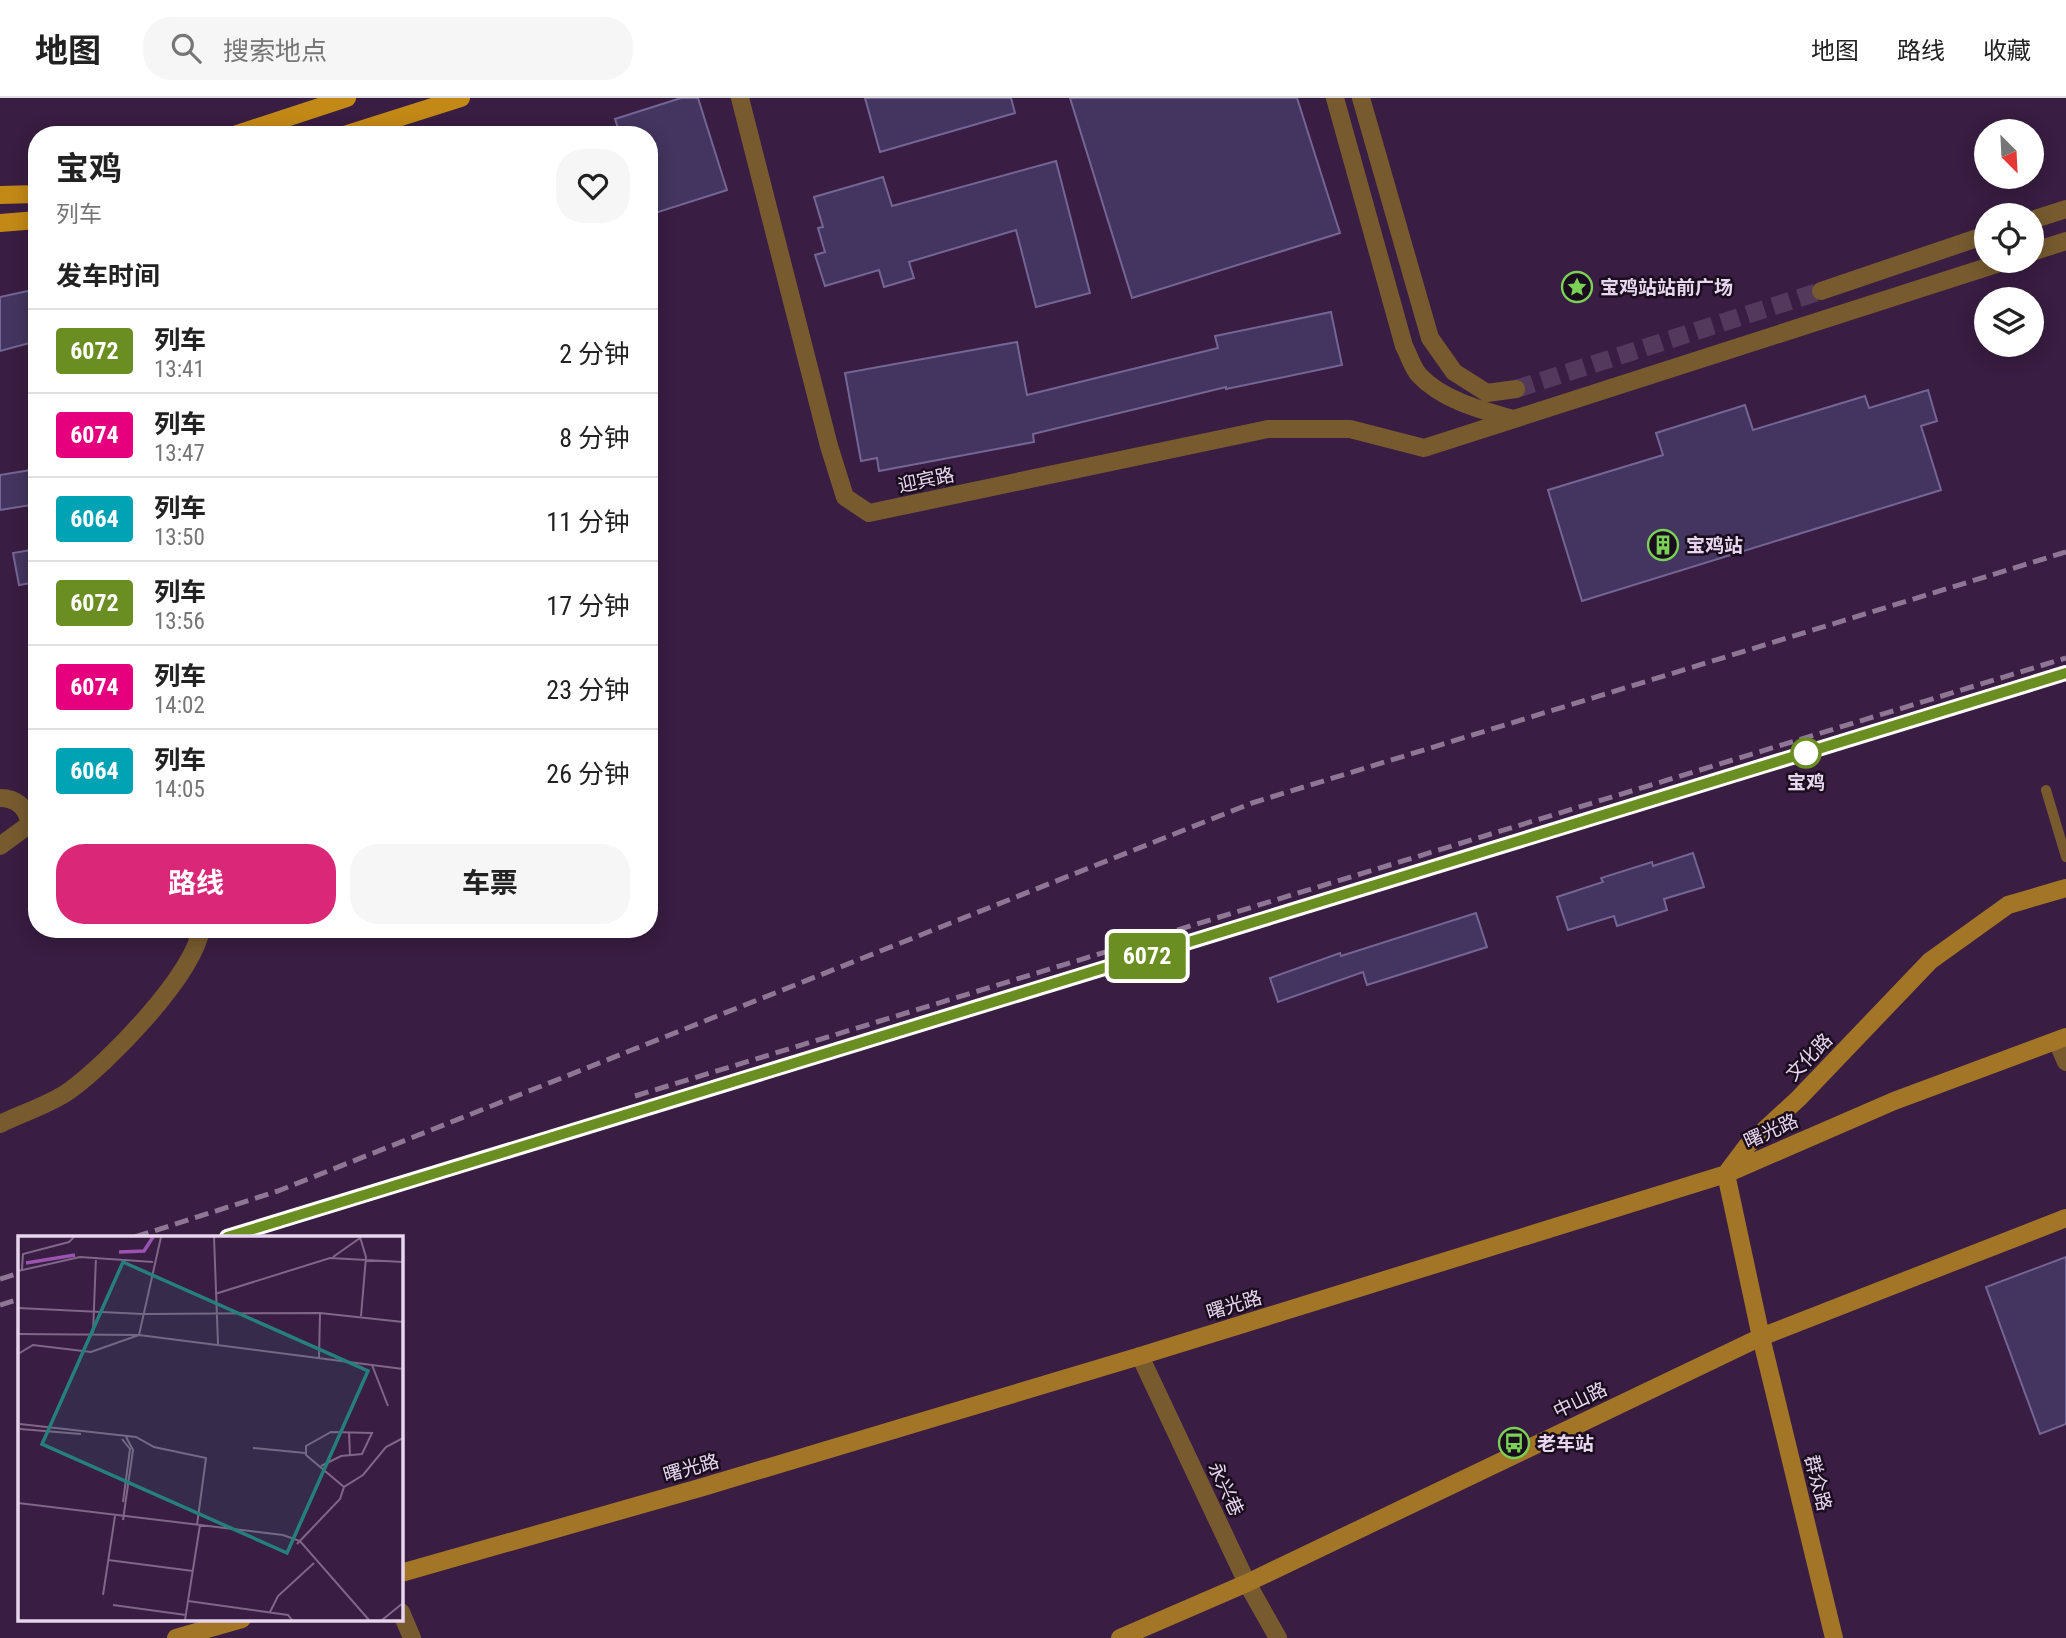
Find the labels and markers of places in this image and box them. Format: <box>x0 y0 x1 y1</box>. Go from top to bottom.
place icon: 宝鸡站站前广场 <box>1560 270 1594 304</box>
place label: 宝鸡站站前广场 <box>1600 276 1733 299</box>
building icon: 宝鸡站 <box>1646 528 1680 562</box>
place label: 宝鸡站 <box>1686 534 1743 557</box>
marker: 宝鸡 <box>1791 738 1821 768</box>
place label: 宝鸡 <box>1787 771 1825 794</box>
bus stop icon: 老车站 <box>1497 1426 1531 1460</box>
place label: 老车站 <box>1537 1432 1594 1455</box>

